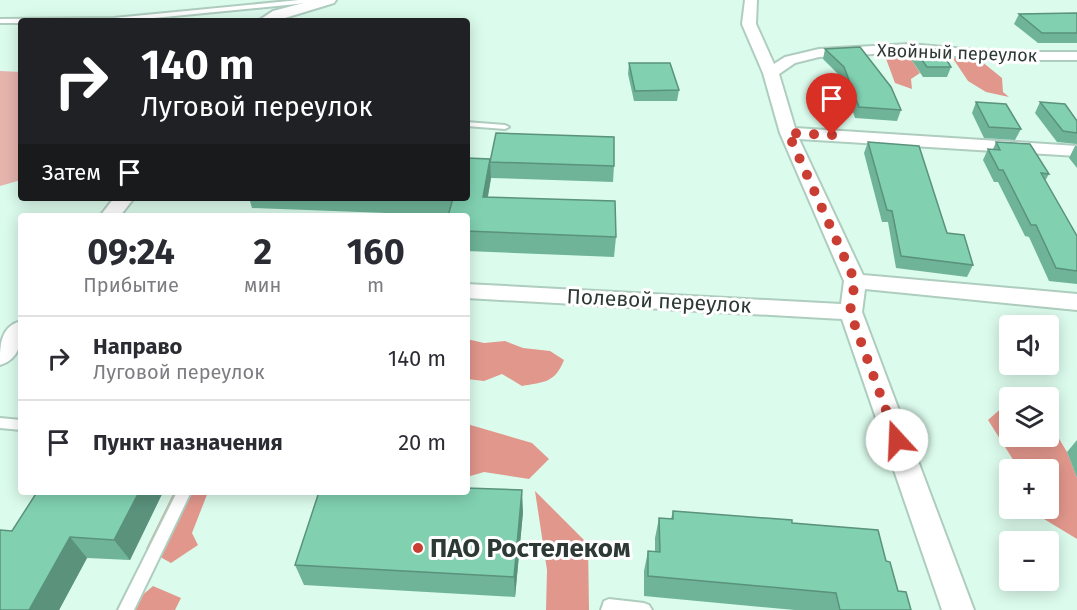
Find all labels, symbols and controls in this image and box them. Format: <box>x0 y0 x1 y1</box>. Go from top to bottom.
street label: Хвойный переулок <box>877 39 1038 67</box>
text: 140 m <box>141 40 254 90</box>
icon: right <box>42 42 120 120</box>
pin <box>806 73 857 135</box>
icon: arrive <box>815 82 848 115</box>
text: Луговой переулок <box>141 91 373 123</box>
icon: arrive <box>113 156 146 189</box>
text: Затем <box>42 159 101 186</box>
text: 09:24 <box>87 230 175 274</box>
text: 2 <box>253 230 272 274</box>
text: 160 <box>347 230 405 274</box>
text: Прибытие <box>83 273 179 297</box>
text: мин <box>244 273 281 297</box>
text: m <box>367 273 384 297</box>
street label: Полевой переулок <box>566 283 752 319</box>
map controls <box>999 315 1059 591</box>
button: sound <box>999 315 1059 375</box>
text: Направо <box>93 333 182 360</box>
icon: right <box>42 342 75 375</box>
text: 140 m <box>388 345 446 372</box>
text: Луговой переулок <box>93 360 265 384</box>
button: layers <box>999 387 1059 447</box>
position arrow <box>865 408 929 472</box>
icon: arrive <box>42 426 75 459</box>
text: Пункт назначения <box>93 429 283 456</box>
text: 20 m <box>398 429 446 456</box>
button: + <box>999 459 1059 519</box>
button: − <box>999 531 1059 591</box>
place label: ПАО Ростелеком <box>430 533 630 564</box>
marker: ПАО Ростелеком <box>411 541 425 555</box>

